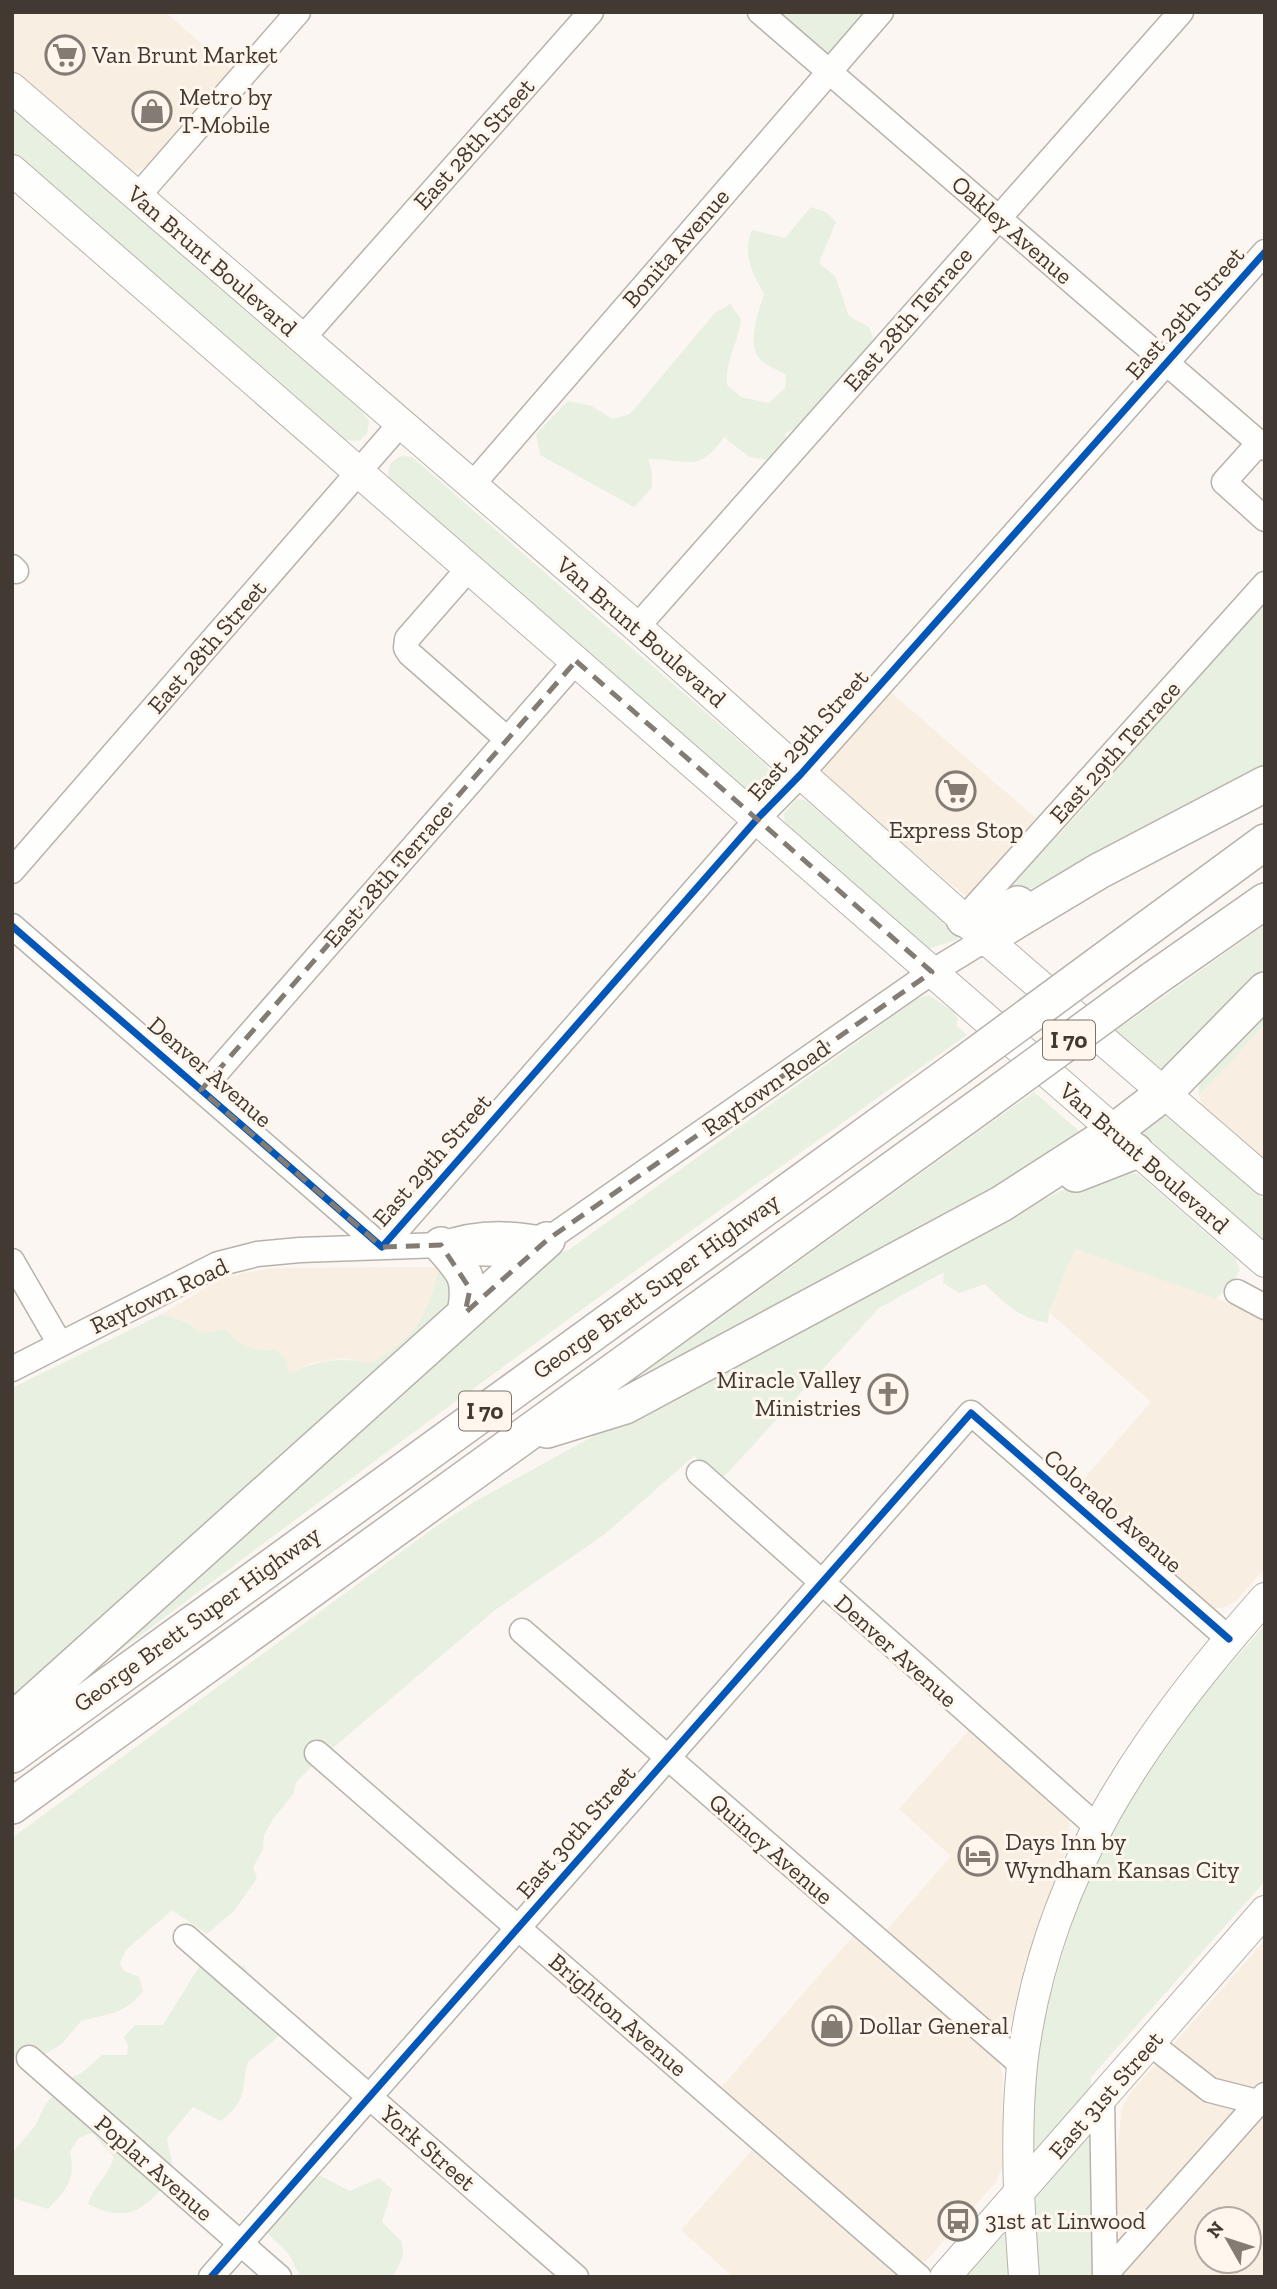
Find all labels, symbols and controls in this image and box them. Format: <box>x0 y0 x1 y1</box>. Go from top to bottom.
supermarket icon: Van Brunt Market <box>44 34 86 76</box>
place label: Van Brunt Market <box>91 40 278 69</box>
street label: East 28th Street <box>407 72 540 215</box>
place label: Metro by T-Mobile <box>179 82 273 139</box>
shop icon: Metro by T-Mobile <box>131 90 173 132</box>
street label: Oakley Avenue <box>946 169 1079 290</box>
street label: Van Brunt Boulevard <box>121 178 303 342</box>
street label: Bonita Avenue <box>616 182 735 313</box>
street label: East 29th Street <box>1119 240 1250 385</box>
street label: East 28th Terrace <box>837 241 978 397</box>
street label: Van Brunt Boulevard <box>550 549 732 713</box>
street label: East 28th Street <box>141 574 272 719</box>
street label: East 29th Street <box>741 663 874 806</box>
street label: East 29th Terrace <box>1043 675 1186 829</box>
supermarket icon: Express Stop <box>935 770 977 812</box>
street label: East 28th Terrace <box>317 797 458 953</box>
place label: Express Stop <box>889 815 1023 844</box>
street label: Denver Avenue <box>142 1010 278 1133</box>
road number: I 70 <box>1043 1021 1095 1060</box>
street label: Raytown Road <box>697 1033 835 1142</box>
street label: Van Brunt Boulevard <box>1053 1075 1235 1239</box>
street label: East 29th Street <box>366 1087 497 1232</box>
street label: George Brett Super Highway <box>527 1186 785 1385</box>
street label: Raytown Road <box>85 1251 232 1340</box>
place label: Miracle Valley Ministries <box>717 1365 862 1422</box>
church icon: Miracle Valley Ministries <box>867 1373 909 1415</box>
road number: I 70 <box>459 1392 511 1430</box>
street label: Colorado Avenue <box>1038 1442 1189 1579</box>
street label: George Brett Super Highway <box>68 1519 326 1718</box>
street label: Denver Avenue <box>829 1588 964 1713</box>
street label: East 30th Street <box>510 1759 641 1904</box>
street label: Quincy Avenue <box>703 1787 839 1910</box>
place label: Days Inn by Wyndham Kansas City <box>1005 1827 1240 1884</box>
hotel icon: Days Inn by Wyndham Kansas City <box>957 1835 999 1877</box>
street label: Brighton Avenue <box>543 1947 693 2083</box>
shop icon: Dollar General <box>811 2005 853 2047</box>
place label: Dollar General <box>859 2011 1009 2040</box>
street label: East 31st Street <box>1042 2025 1169 2164</box>
street label: York Street <box>374 2098 482 2197</box>
street label: Poplar Avenue <box>89 2108 219 2227</box>
bus stop icon: 31st at Linwood <box>937 2200 979 2242</box>
north arrow <box>1193 2205 1263 2275</box>
place label: 31st at Linwood <box>985 2206 1146 2235</box>
text: N <box>1202 2217 1229 2242</box>

